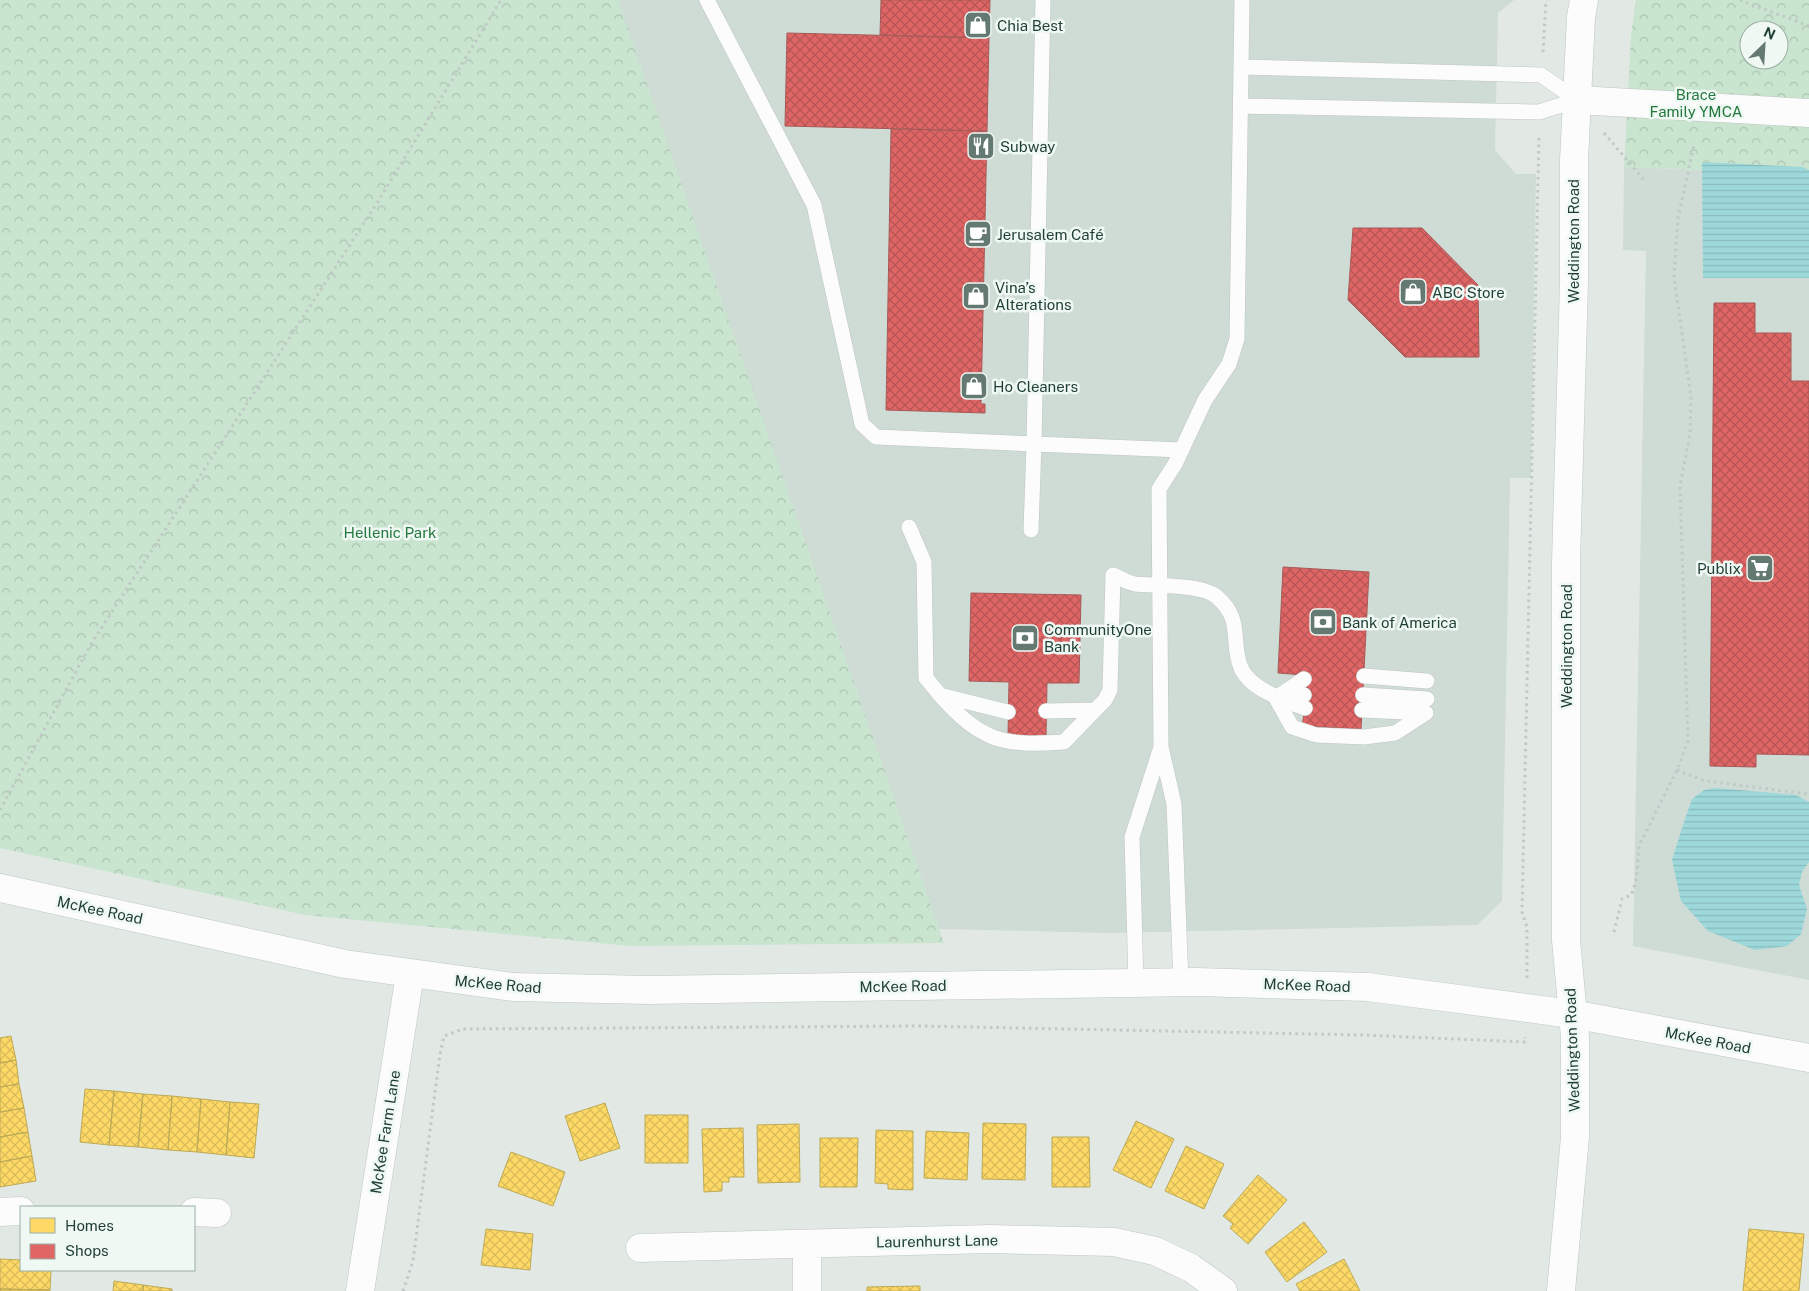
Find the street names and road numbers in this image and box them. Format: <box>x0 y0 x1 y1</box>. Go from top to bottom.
street label: Weddington Road <box>1565 179 1582 303</box>
street label: Weddington Road <box>1558 584 1575 708</box>
street label: McKee Road <box>56 893 144 927</box>
street label: McKee Road <box>454 972 542 996</box>
street label: McKee Road <box>1263 975 1351 995</box>
street label: McKee Road <box>859 977 947 995</box>
street label: Weddington Road <box>1561 988 1583 1112</box>
street label: McKee Road <box>1664 1023 1752 1057</box>
street label: McKee Farm Lane <box>367 1069 403 1195</box>
street label: Laurenhurst Lane <box>876 1231 998 1251</box>

